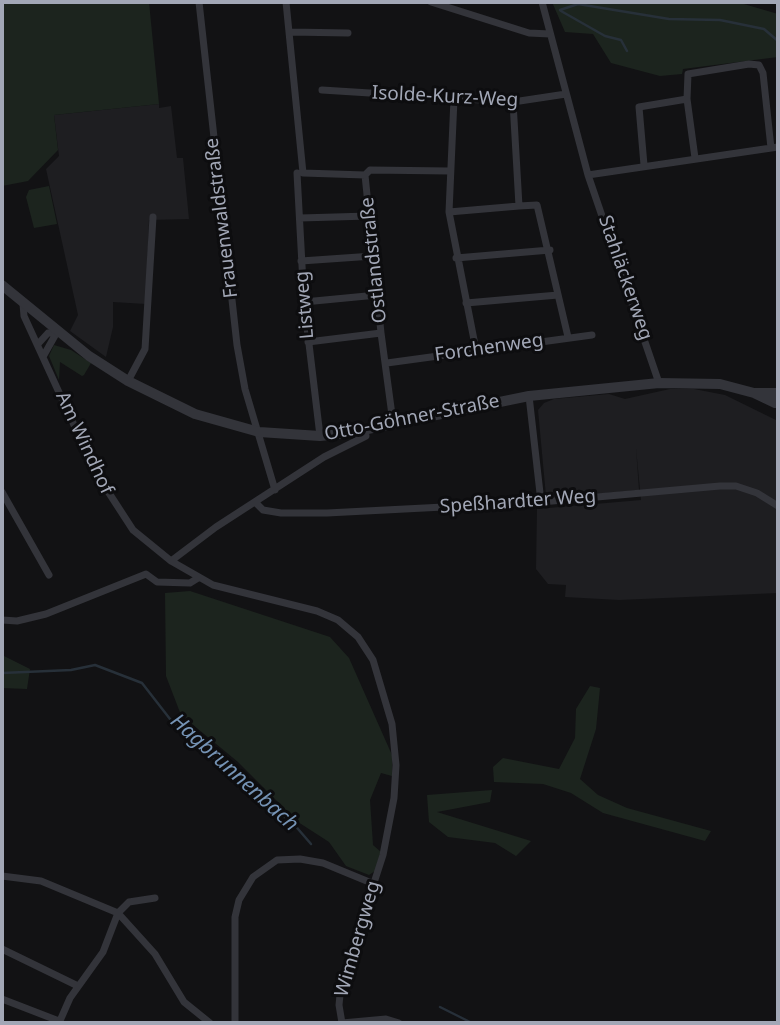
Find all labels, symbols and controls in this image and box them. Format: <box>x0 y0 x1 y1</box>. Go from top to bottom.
street label: Isolde-Kurz-Weg <box>371 82 519 112</box>
street label: Frauenwaldstraße <box>201 137 243 299</box>
street label: Ostlandstraße <box>356 196 392 324</box>
street label: Stahläckerweg <box>593 213 657 343</box>
street label: Listweg <box>291 270 319 340</box>
street label: Forchenweg <box>433 329 545 367</box>
street label: Am Windhof <box>50 388 118 498</box>
street label: Otto-Göhner-Straße <box>323 390 501 446</box>
street label: Speßhardter Weg <box>439 485 597 519</box>
water label: Hagbrunnenbach <box>165 709 303 837</box>
street label: Wimbergweg <box>331 878 385 1000</box>

